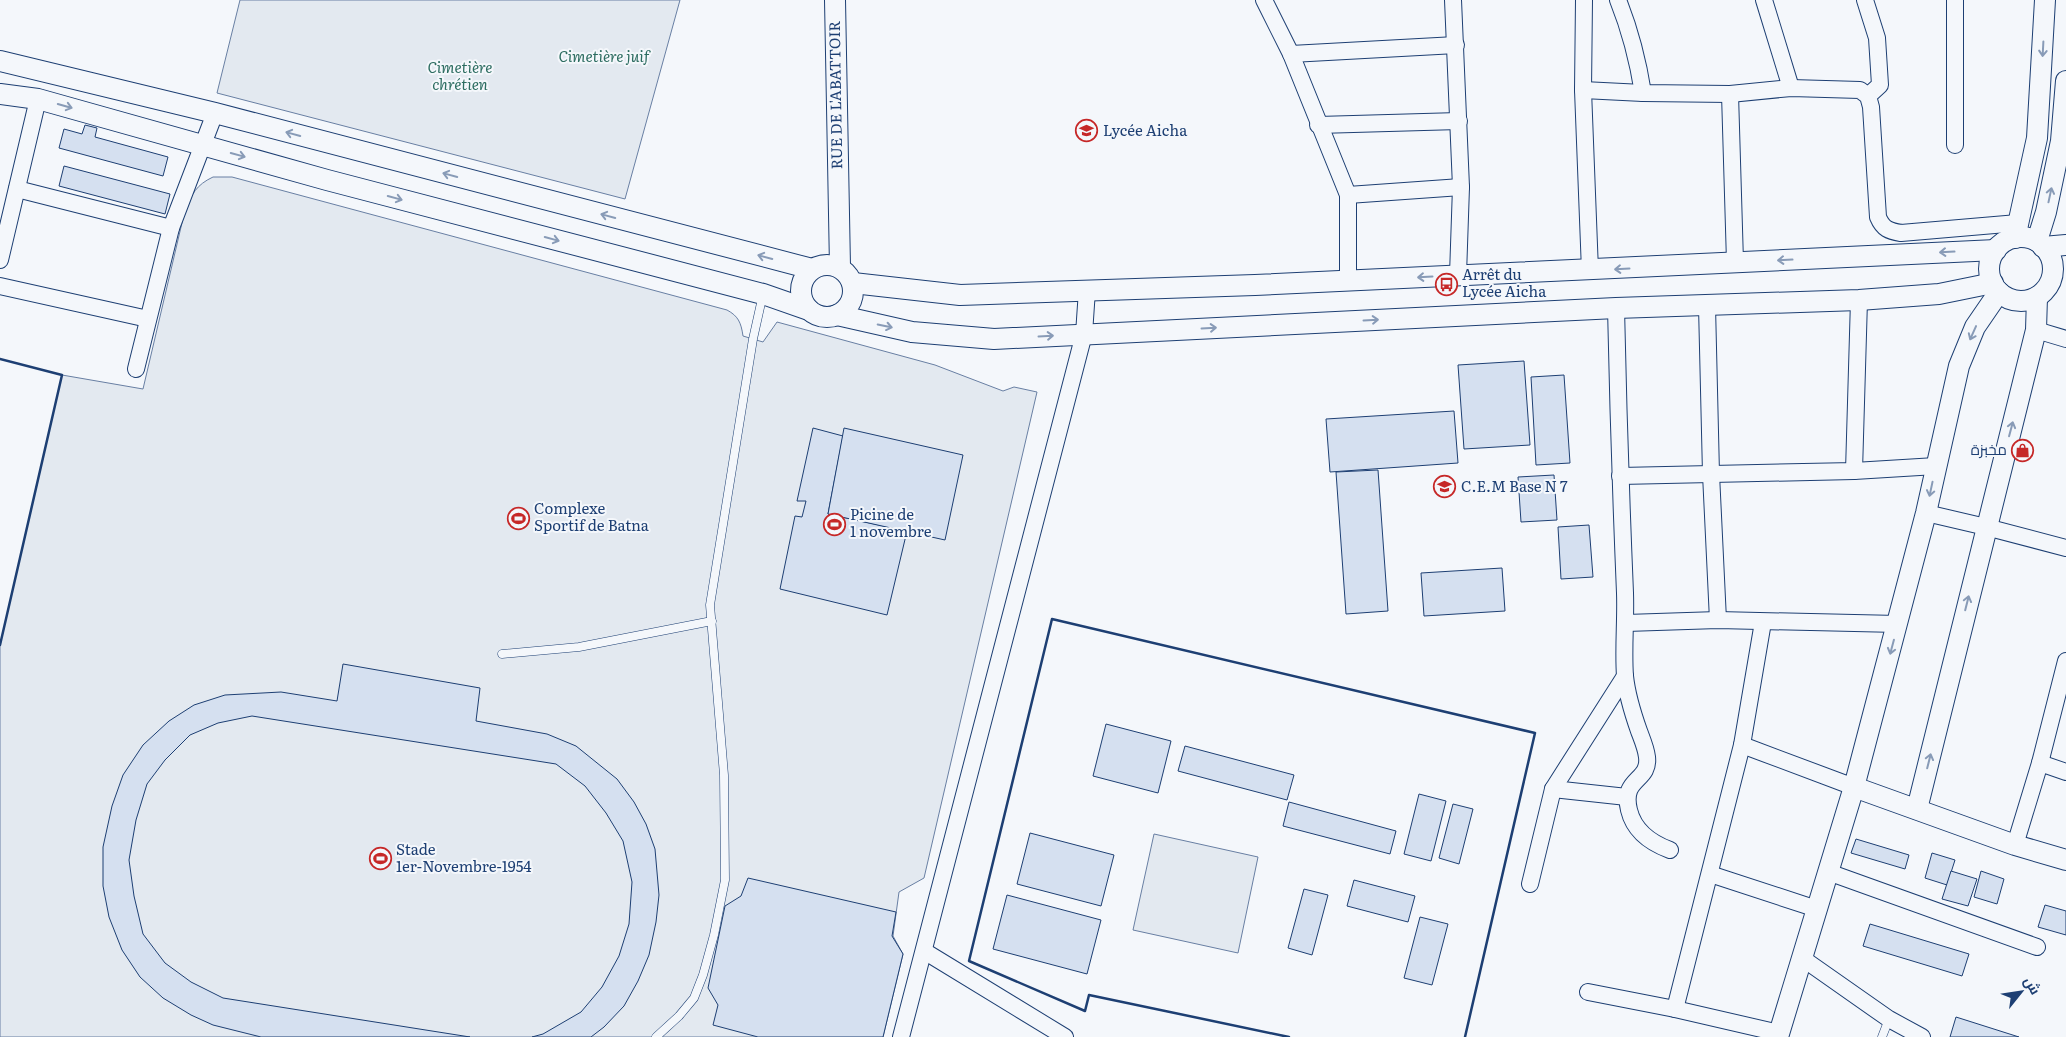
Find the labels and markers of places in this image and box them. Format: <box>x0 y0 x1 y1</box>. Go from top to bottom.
place label: Lycée Aicha <box>1103 118 1188 141</box>
school or university icon: Lycée Aicha <box>1075 119 1099 143</box>
place label: Arrêt du Lycée Aicha <box>1462 262 1547 302</box>
bus stop icon: Arrêt du Lycée Aicha <box>1434 272 1458 296</box>
place label: مخبزة <box>1971 437 2007 460</box>
shop icon: مخبزة <box>2011 438 2035 462</box>
place label: C.E.M Base N 7 <box>1461 474 1568 497</box>
school or university icon: C.E.M Base N 7 <box>1433 475 1457 499</box>
place label: Complexe Sportif de Batna <box>534 496 650 536</box>
place label: Picine de 1 novembre <box>850 502 932 542</box>
sports icon: Complexe Sportif de Batna <box>506 506 530 530</box>
sports icon: Picine de 1 novembre <box>822 512 846 536</box>
place label: Stade 1er-Novembre-1954 <box>396 837 532 877</box>
sports icon: Stade 1er-Novembre-1954 <box>368 847 392 871</box>

